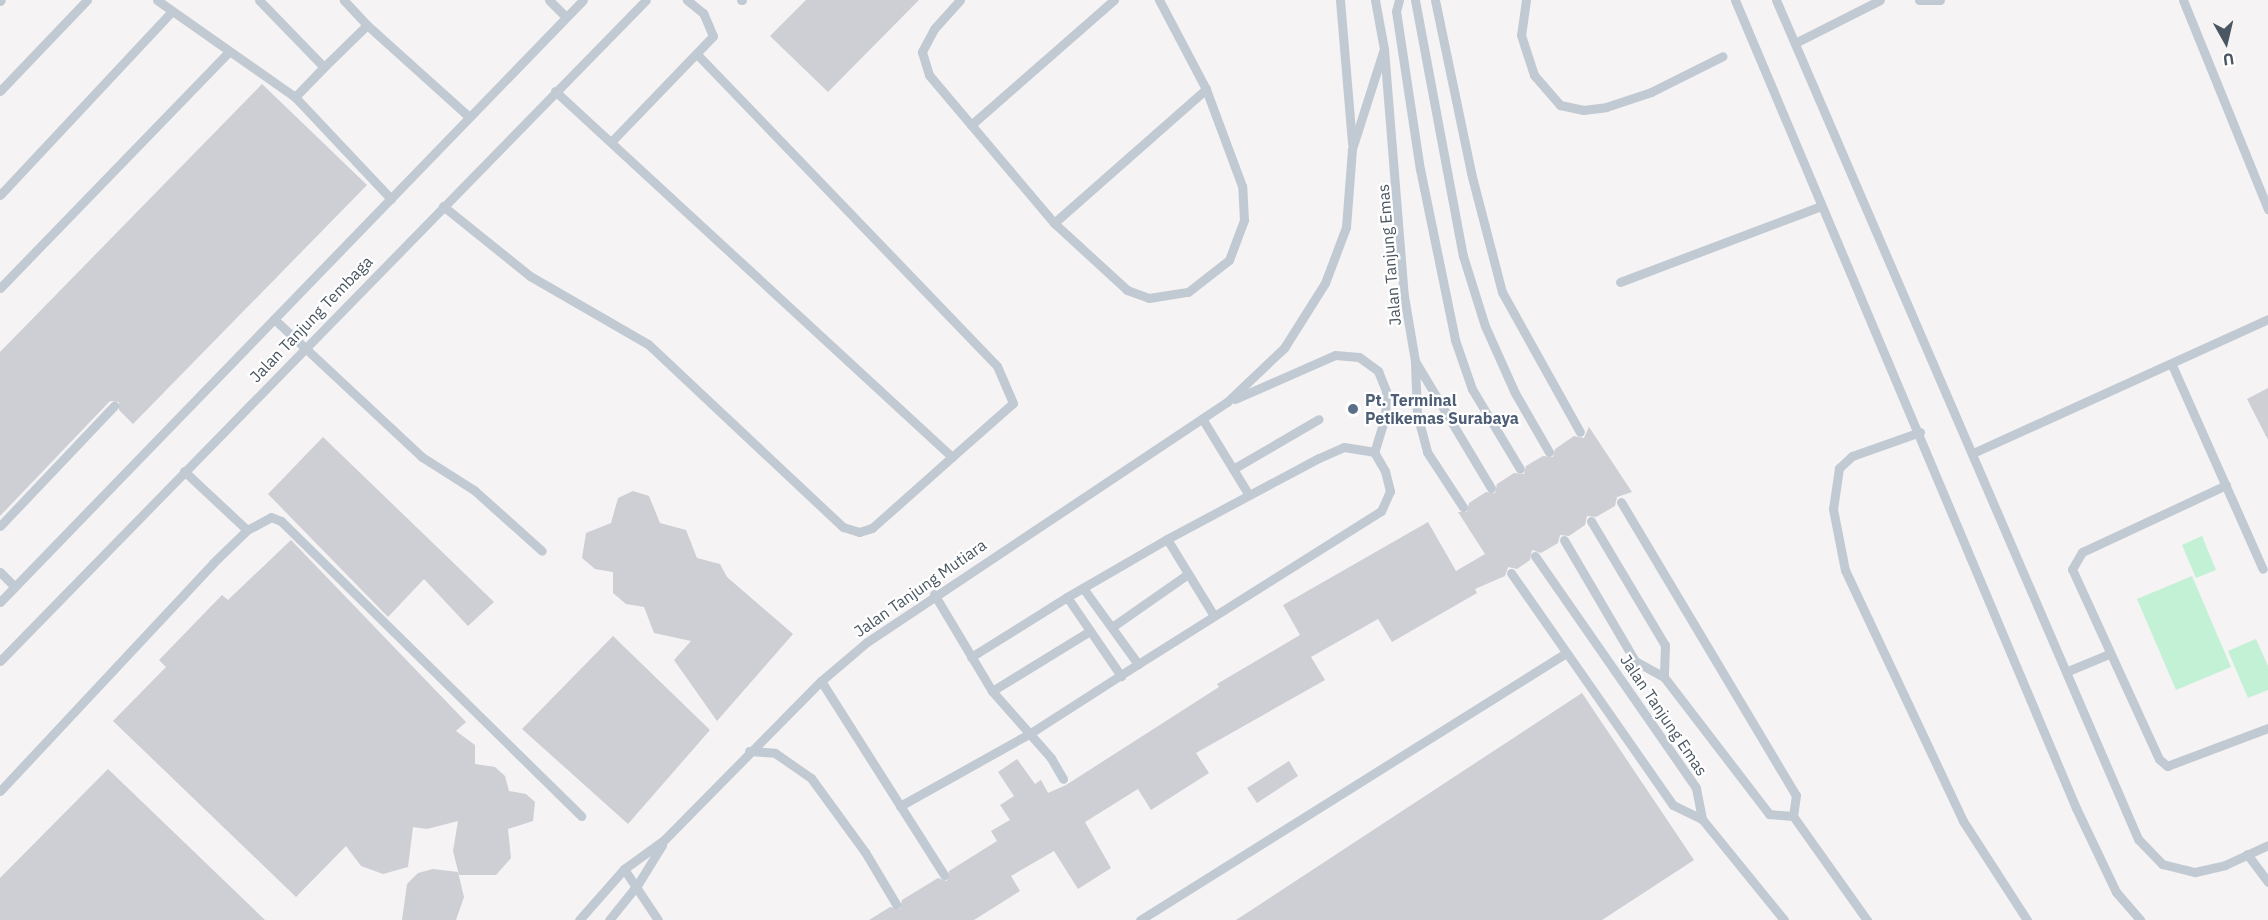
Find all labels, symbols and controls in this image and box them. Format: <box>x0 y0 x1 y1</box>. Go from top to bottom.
north arrow <box>2196 12 2256 72</box>
text: U <box>2222 49 2235 70</box>
street label: Jalan Tanjung Emas <box>1373 183 1405 327</box>
street label: Jalan Tanjung Tembaga <box>246 252 376 386</box>
place label: Pt. Terminal Petikemas Surabaya <box>1365 390 1519 428</box>
marker: Pt. Terminal Petikemas Surabaya <box>1346 402 1360 416</box>
street label: Jalan Tanjung Mutiara <box>850 535 990 641</box>
street label: Jalan Tanjung Emas <box>1616 651 1712 779</box>

